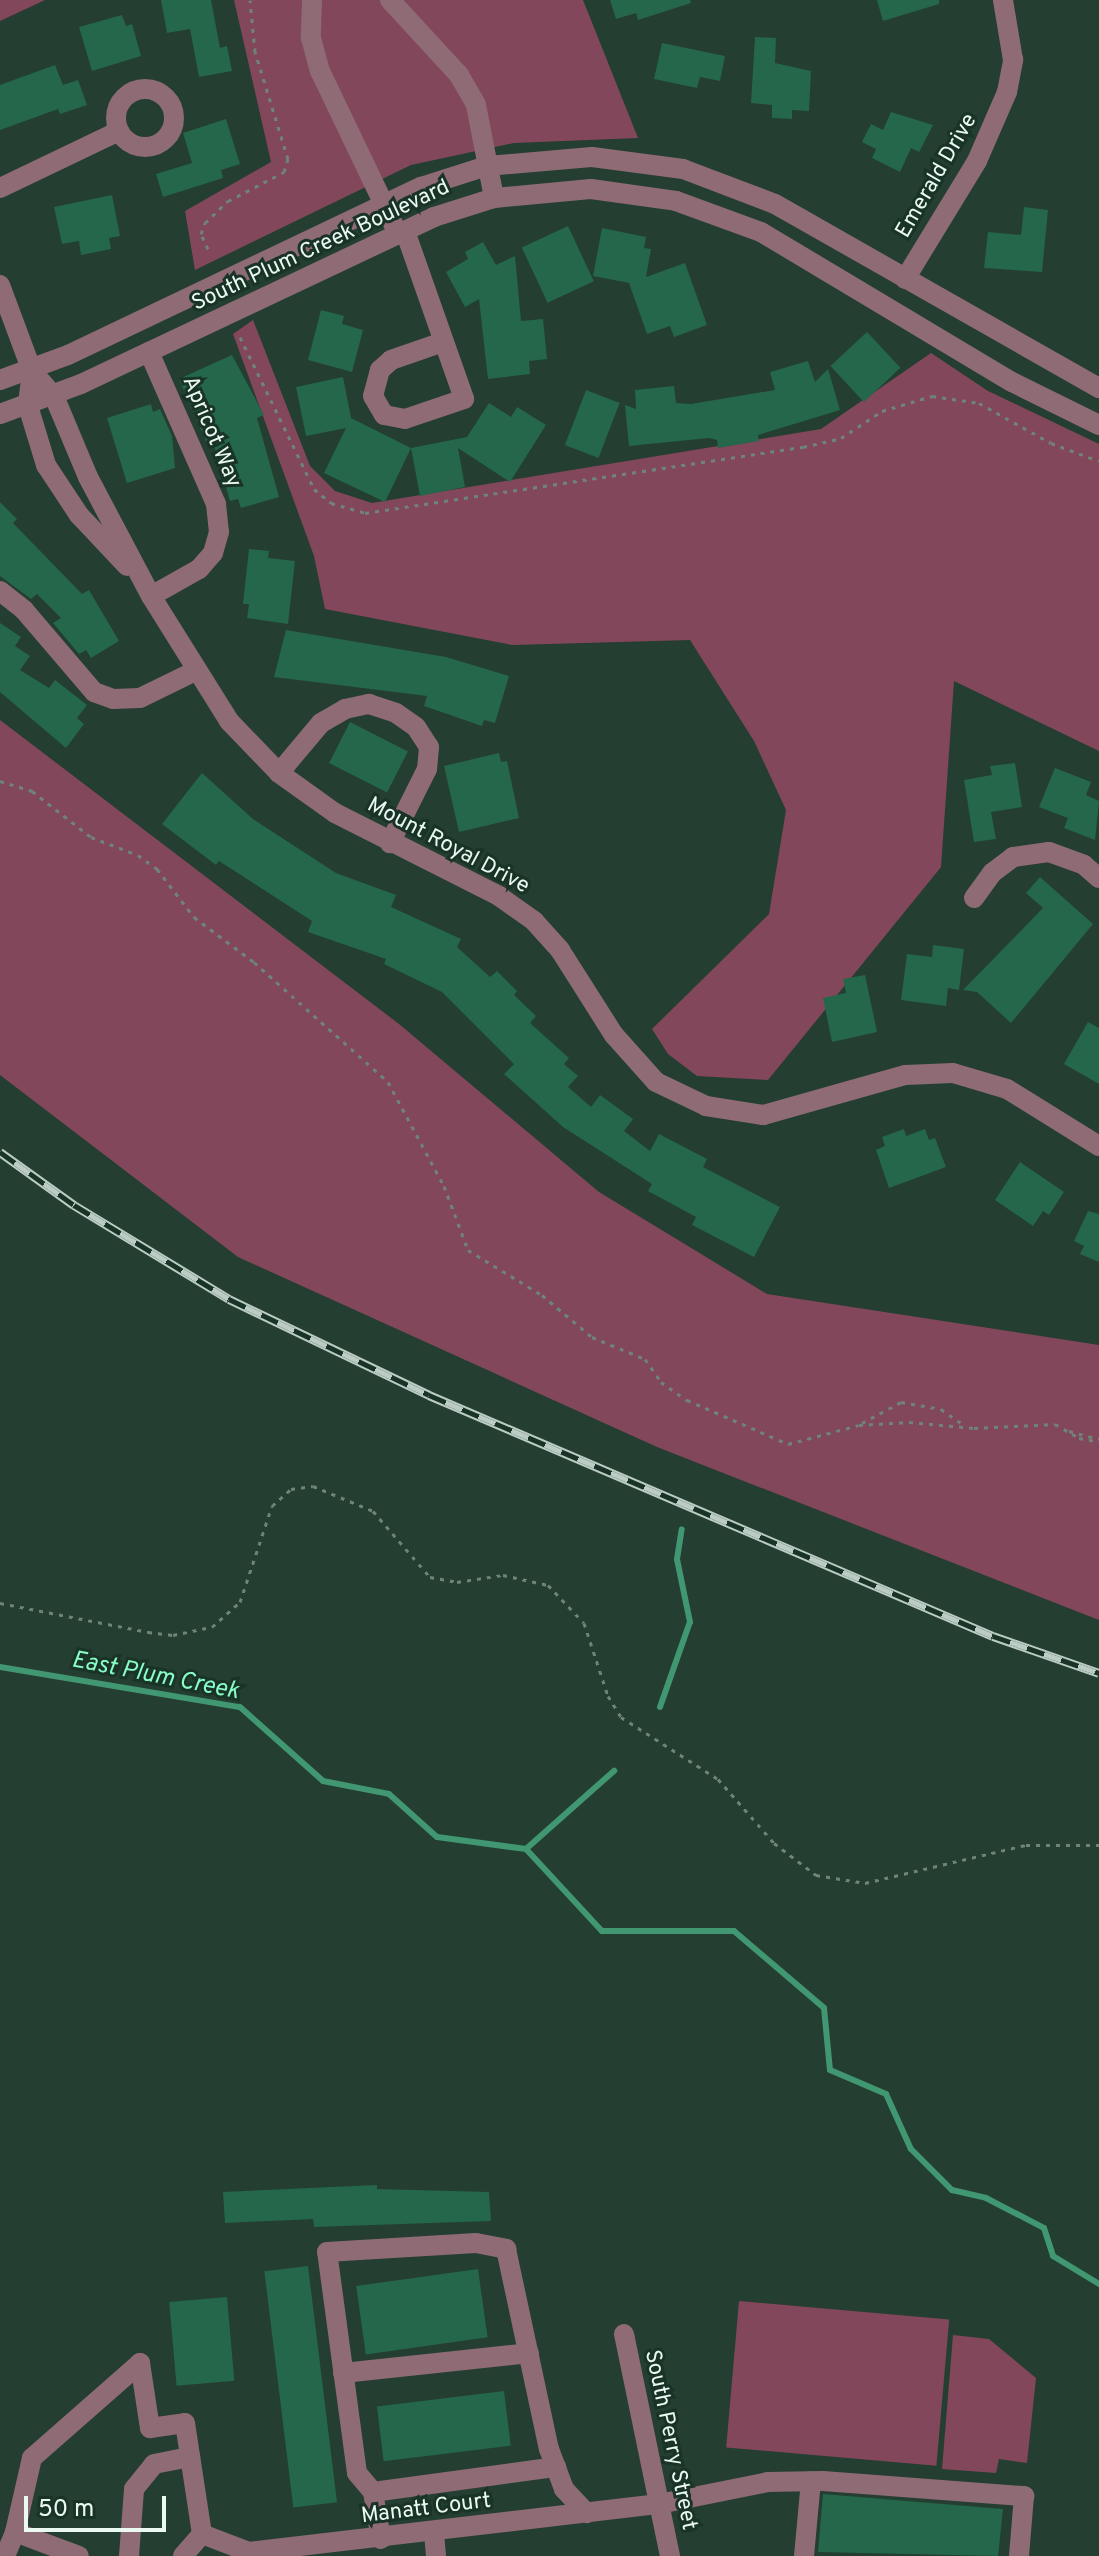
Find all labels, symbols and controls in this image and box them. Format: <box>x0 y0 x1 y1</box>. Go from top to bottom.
street label: Emerald Drive <box>891 109 983 243</box>
street label: South Plum Creek Boulevard <box>188 175 454 317</box>
street label: Apricot Way <box>176 372 246 492</box>
street label: Mount Royal Drive <box>362 792 534 900</box>
water label: East Plum Creek <box>69 1647 241 1707</box>
street label: South Perry Street <box>638 2348 702 2532</box>
scale bar <box>28 2480 170 2530</box>
street label: Manatt Court <box>360 2488 492 2530</box>
text: 50 m <box>38 2495 94 2525</box>

